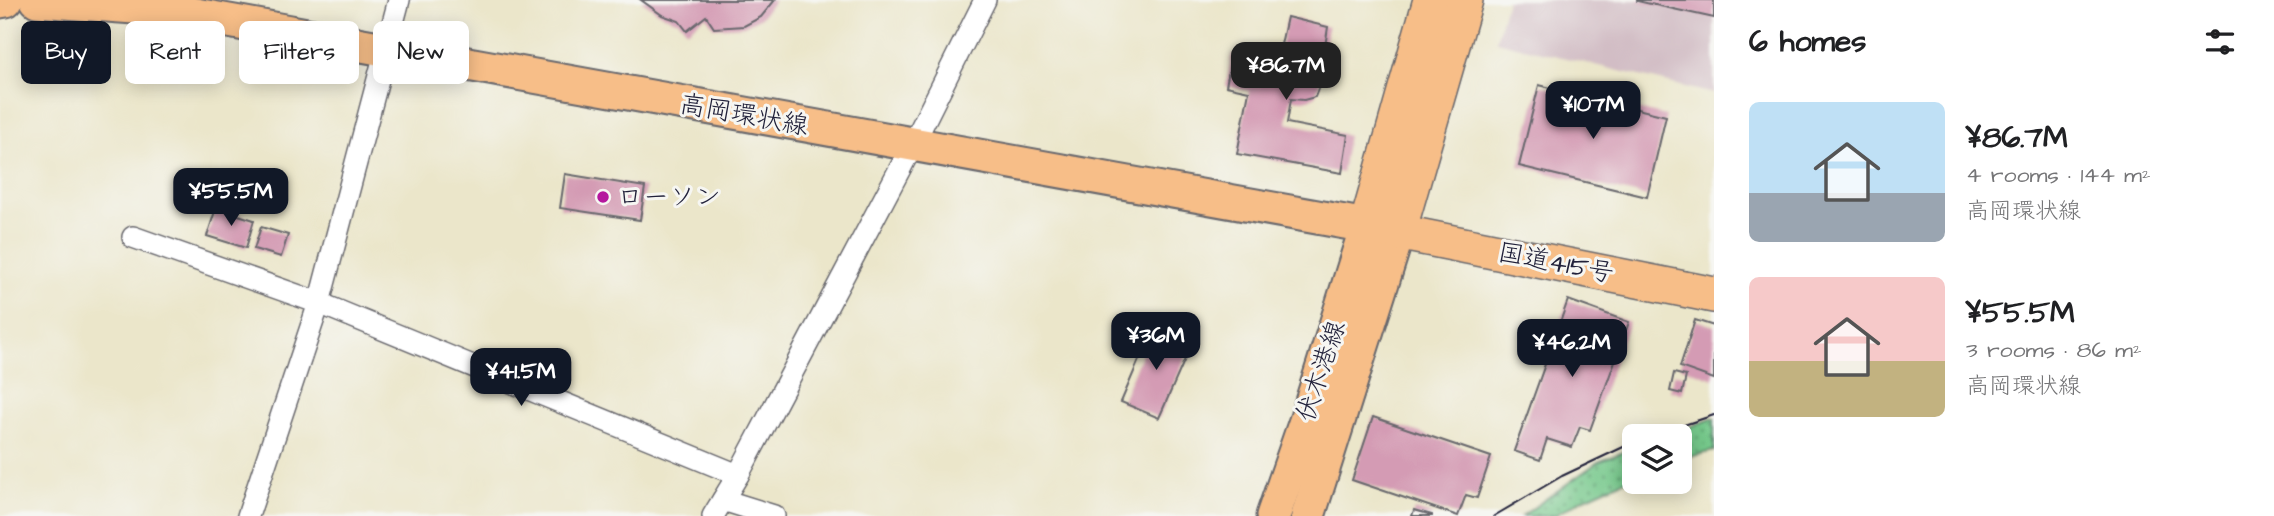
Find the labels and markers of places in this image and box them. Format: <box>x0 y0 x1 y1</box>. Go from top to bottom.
pin: ¥86.7M <box>1229 42 1343 102</box>
pin: ¥107M <box>1544 82 1642 141</box>
pin: ¥55.5M <box>174 168 288 228</box>
place label: ローソン <box>617 179 721 215</box>
marker: ローソン <box>595 189 611 205</box>
pin: ¥36M <box>1115 312 1197 372</box>
pin: ¥46.2M <box>1515 320 1629 379</box>
pin: ¥41.5M <box>464 348 578 408</box>

